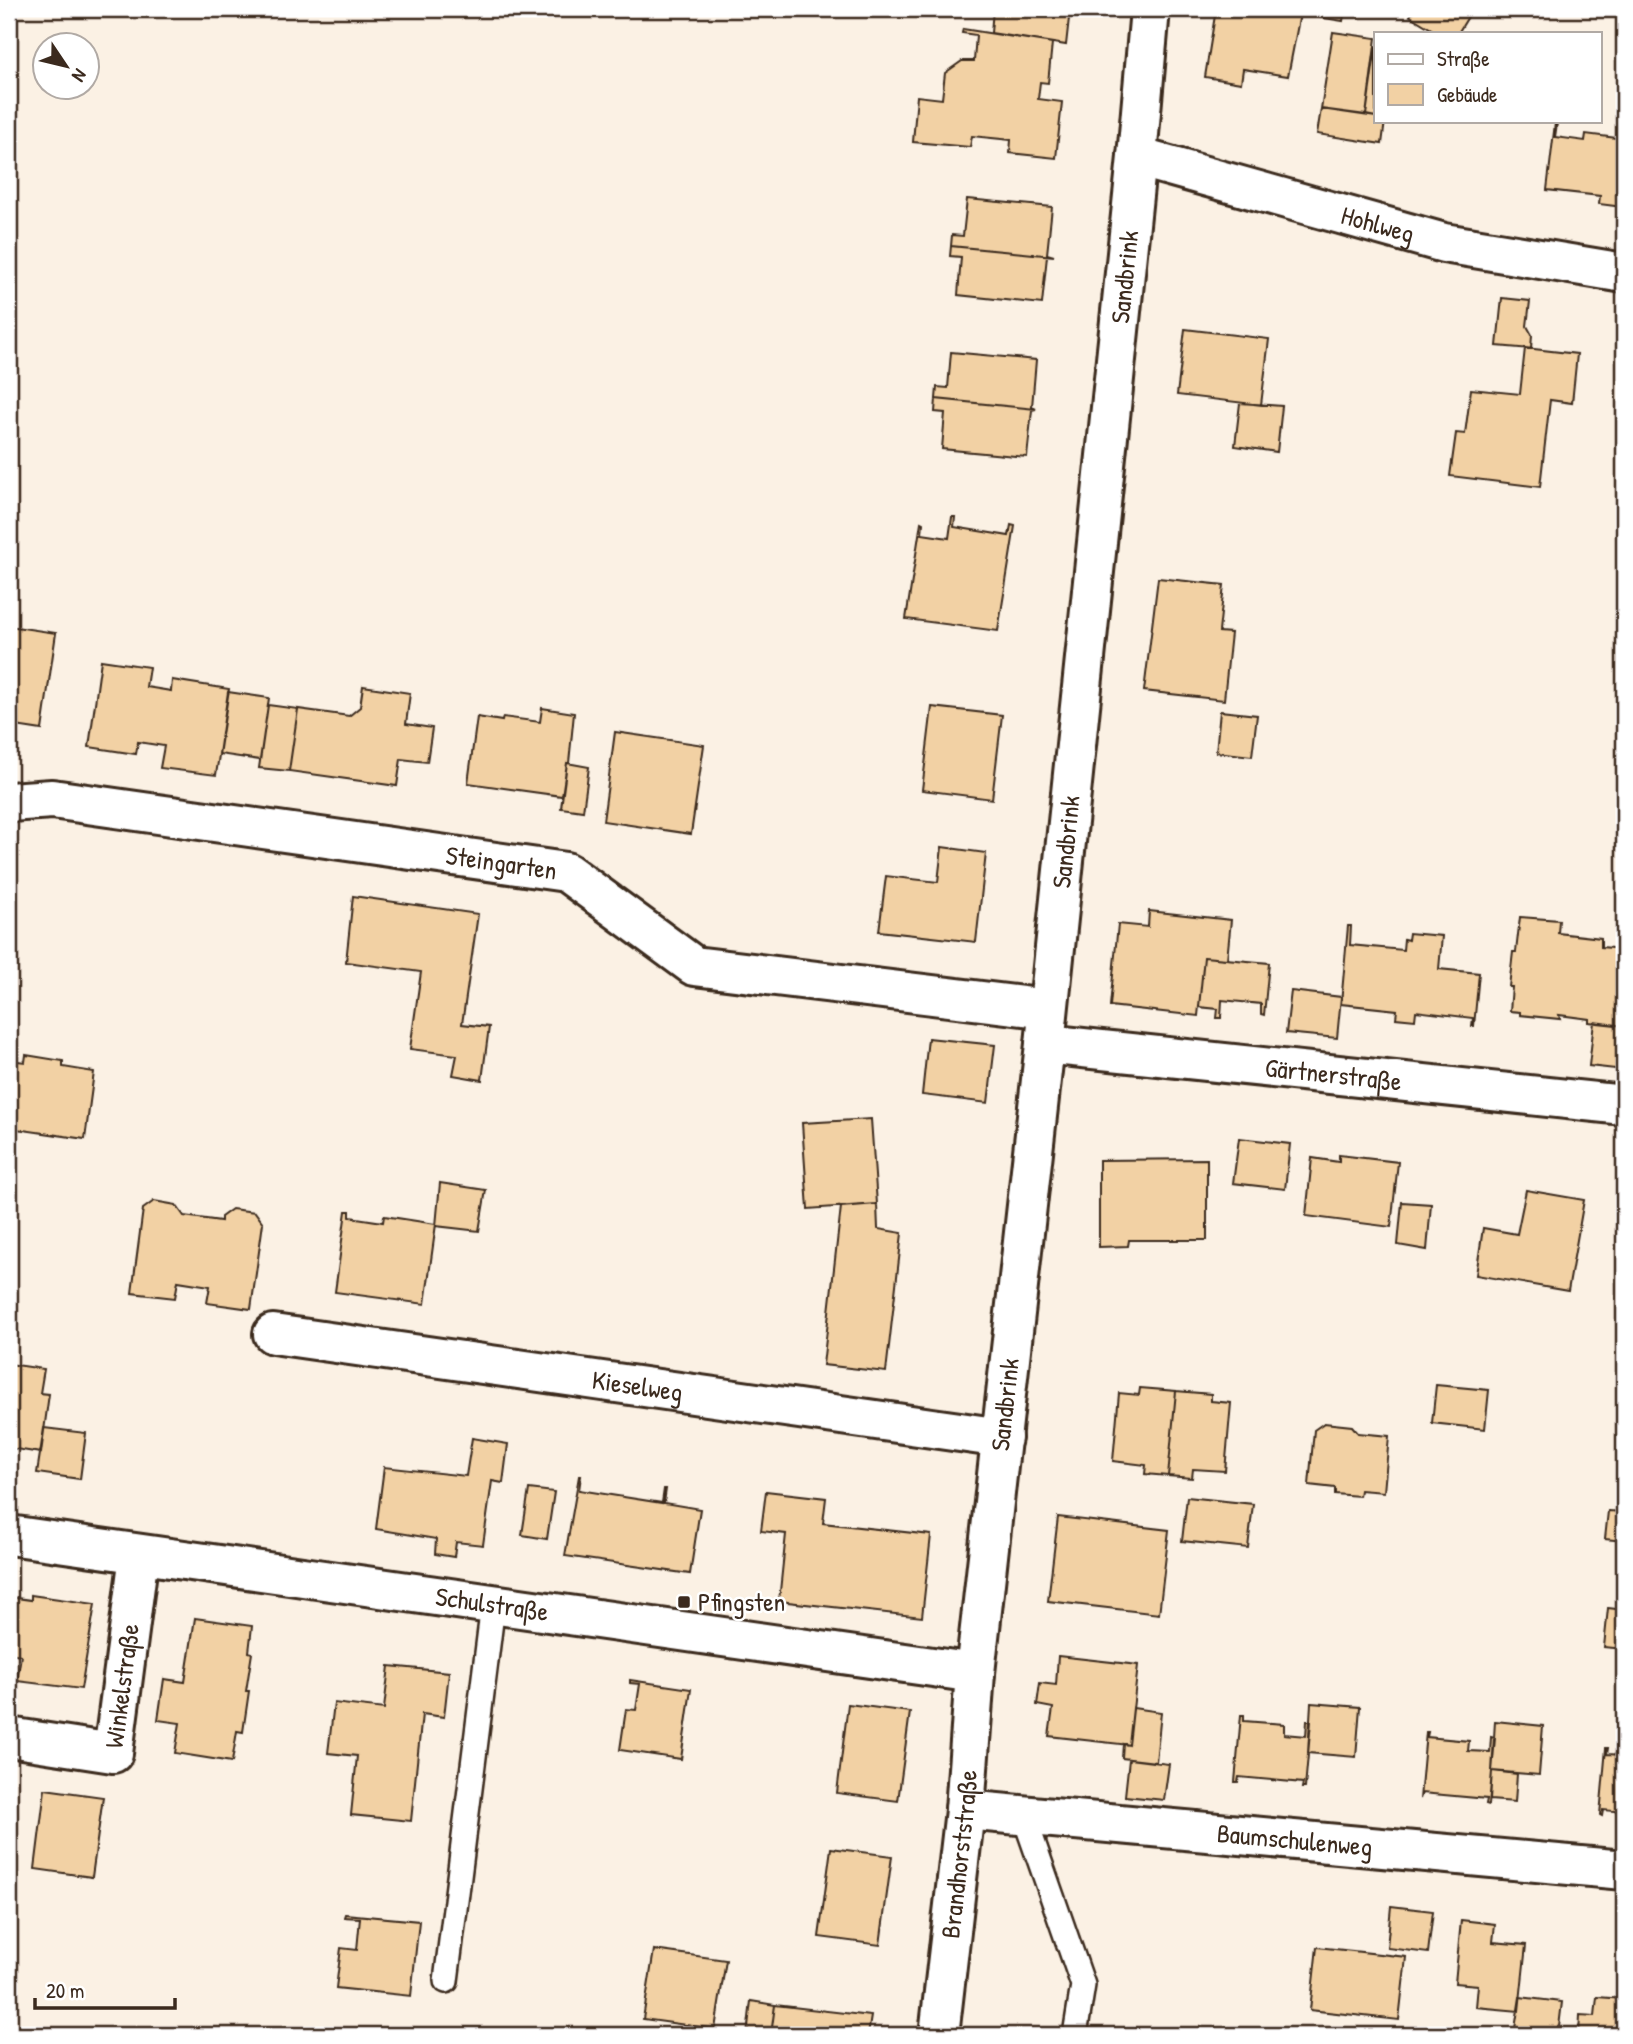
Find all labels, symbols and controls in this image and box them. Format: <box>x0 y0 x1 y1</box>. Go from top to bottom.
north arrow <box>32 32 102 102</box>
legend <box>1374 32 1602 122</box>
text: Straße <box>1437 44 1490 73</box>
text: N <box>66 64 93 87</box>
text: Gebäude <box>1437 80 1497 109</box>
street label: Hohlweg <box>1337 197 1418 251</box>
street label: Sandbrink <box>1102 228 1146 325</box>
street label: Sandbrink <box>1043 793 1088 890</box>
street label: Steingarten <box>444 837 559 888</box>
street label: Gärtnerstraße <box>1263 1049 1403 1098</box>
street label: Sandbrink <box>982 1356 1027 1453</box>
street label: Kieselweg <box>590 1362 685 1409</box>
street label: Schulstraße <box>433 1578 551 1629</box>
place label: Pfingsten <box>698 1584 785 1619</box>
marker: Pfingsten <box>676 1594 692 1610</box>
street label: Winkelstraße <box>96 1621 147 1750</box>
street label: Brandhorststraße <box>932 1769 985 1940</box>
street label: Baumschulenweg <box>1215 1815 1374 1864</box>
scale bar <box>35 1967 175 2011</box>
text: 20 m <box>46 1976 84 2005</box>

